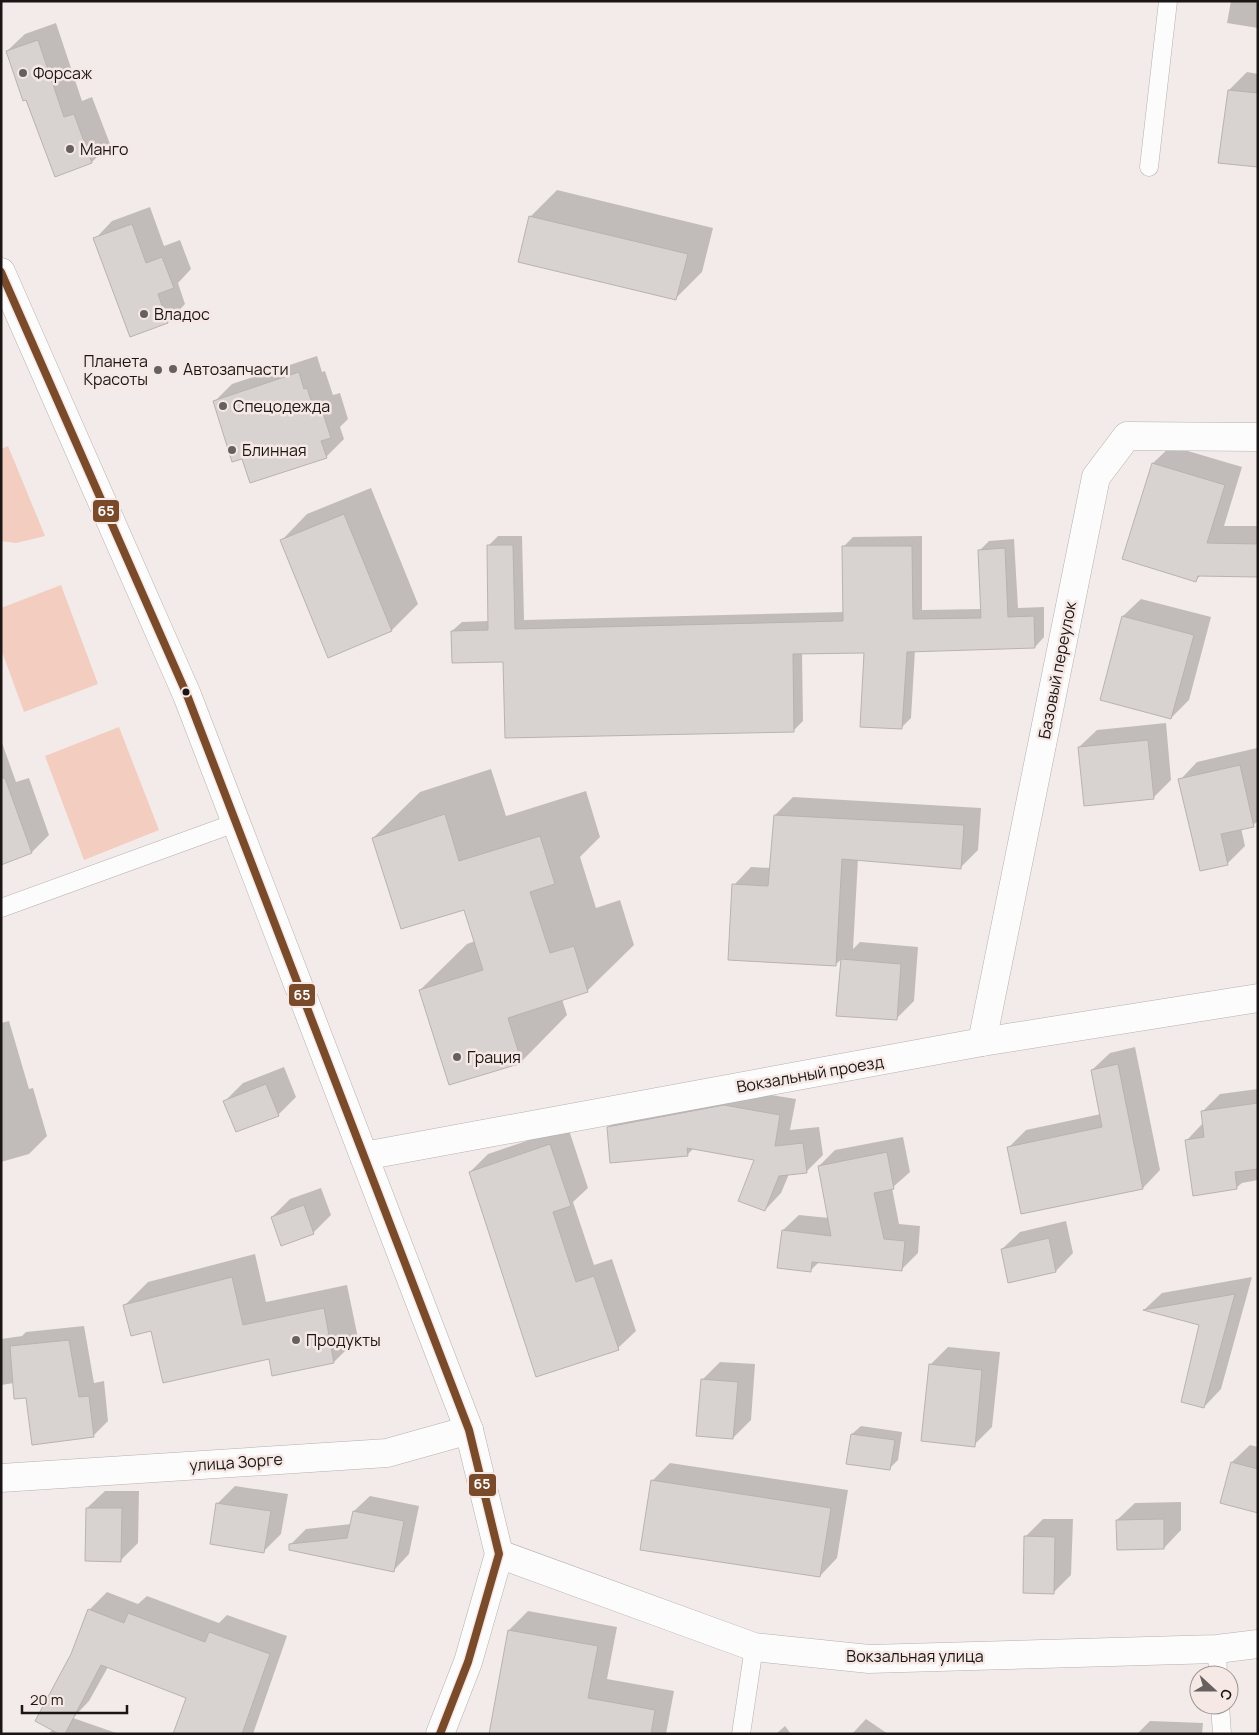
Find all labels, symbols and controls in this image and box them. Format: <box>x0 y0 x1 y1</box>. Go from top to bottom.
place label: Форсаж <box>33 62 93 84</box>
marker: Форсаж <box>17 67 29 79</box>
place label: Манго <box>80 138 129 160</box>
marker: Манго <box>64 143 76 155</box>
place label: Владос <box>154 303 210 325</box>
marker: Владос <box>138 308 150 320</box>
place label: Планета Красоты <box>83 350 148 390</box>
place label: Автозапчасти <box>183 358 289 380</box>
marker: Автозапчасти <box>167 363 179 375</box>
marker: Планета Красоты <box>152 364 164 376</box>
place label: Спецодежда <box>233 395 330 417</box>
marker: Спецодежда <box>217 400 229 412</box>
place label: Блинная <box>242 439 307 461</box>
marker: Блинная <box>226 444 238 456</box>
line badge: 65 <box>92 499 120 523</box>
text: 65 <box>98 501 114 520</box>
street label: Базовый переулок <box>1033 598 1081 741</box>
unlabelled marker <box>181 687 191 697</box>
line badge: 65 <box>288 983 316 1007</box>
text: 65 <box>294 985 310 1004</box>
place label: Грация <box>467 1046 521 1068</box>
street label: Вокзальный проезд <box>735 1050 886 1098</box>
marker: Грация <box>451 1051 463 1063</box>
place label: Продукты <box>306 1329 381 1351</box>
marker: Продукты <box>290 1334 302 1346</box>
street label: улица Зорге <box>189 1448 283 1476</box>
line badge: 65 <box>468 1473 497 1497</box>
text: 65 <box>474 1474 490 1493</box>
street label: Вокзальная улица <box>846 1645 984 1667</box>
north arrow <box>1189 1665 1239 1715</box>
scale bar <box>22 1682 128 1714</box>
text: С <box>1216 1687 1237 1703</box>
text: 20 m <box>30 1689 63 1710</box>

